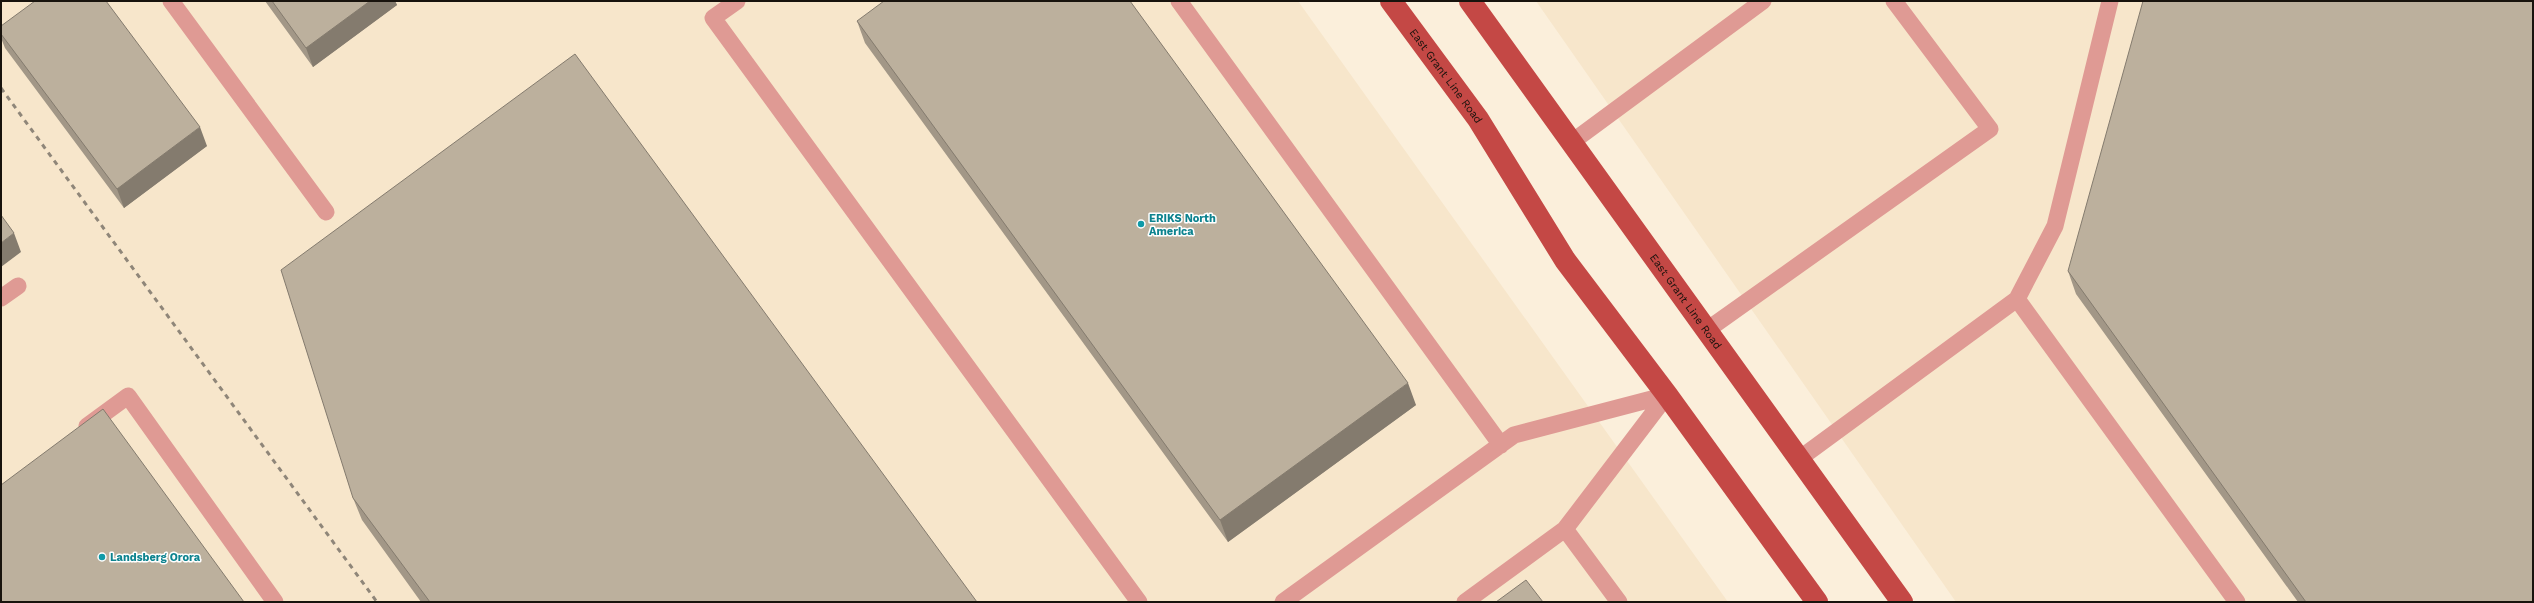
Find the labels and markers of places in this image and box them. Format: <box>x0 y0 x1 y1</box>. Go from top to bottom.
place label: ERIKS North America <box>1149 212 1216 238</box>
marker: ERIKS North America <box>1136 219 1146 229</box>
place label: Landsberg Orora <box>110 551 201 564</box>
marker: Landsberg Orora <box>97 552 107 562</box>

